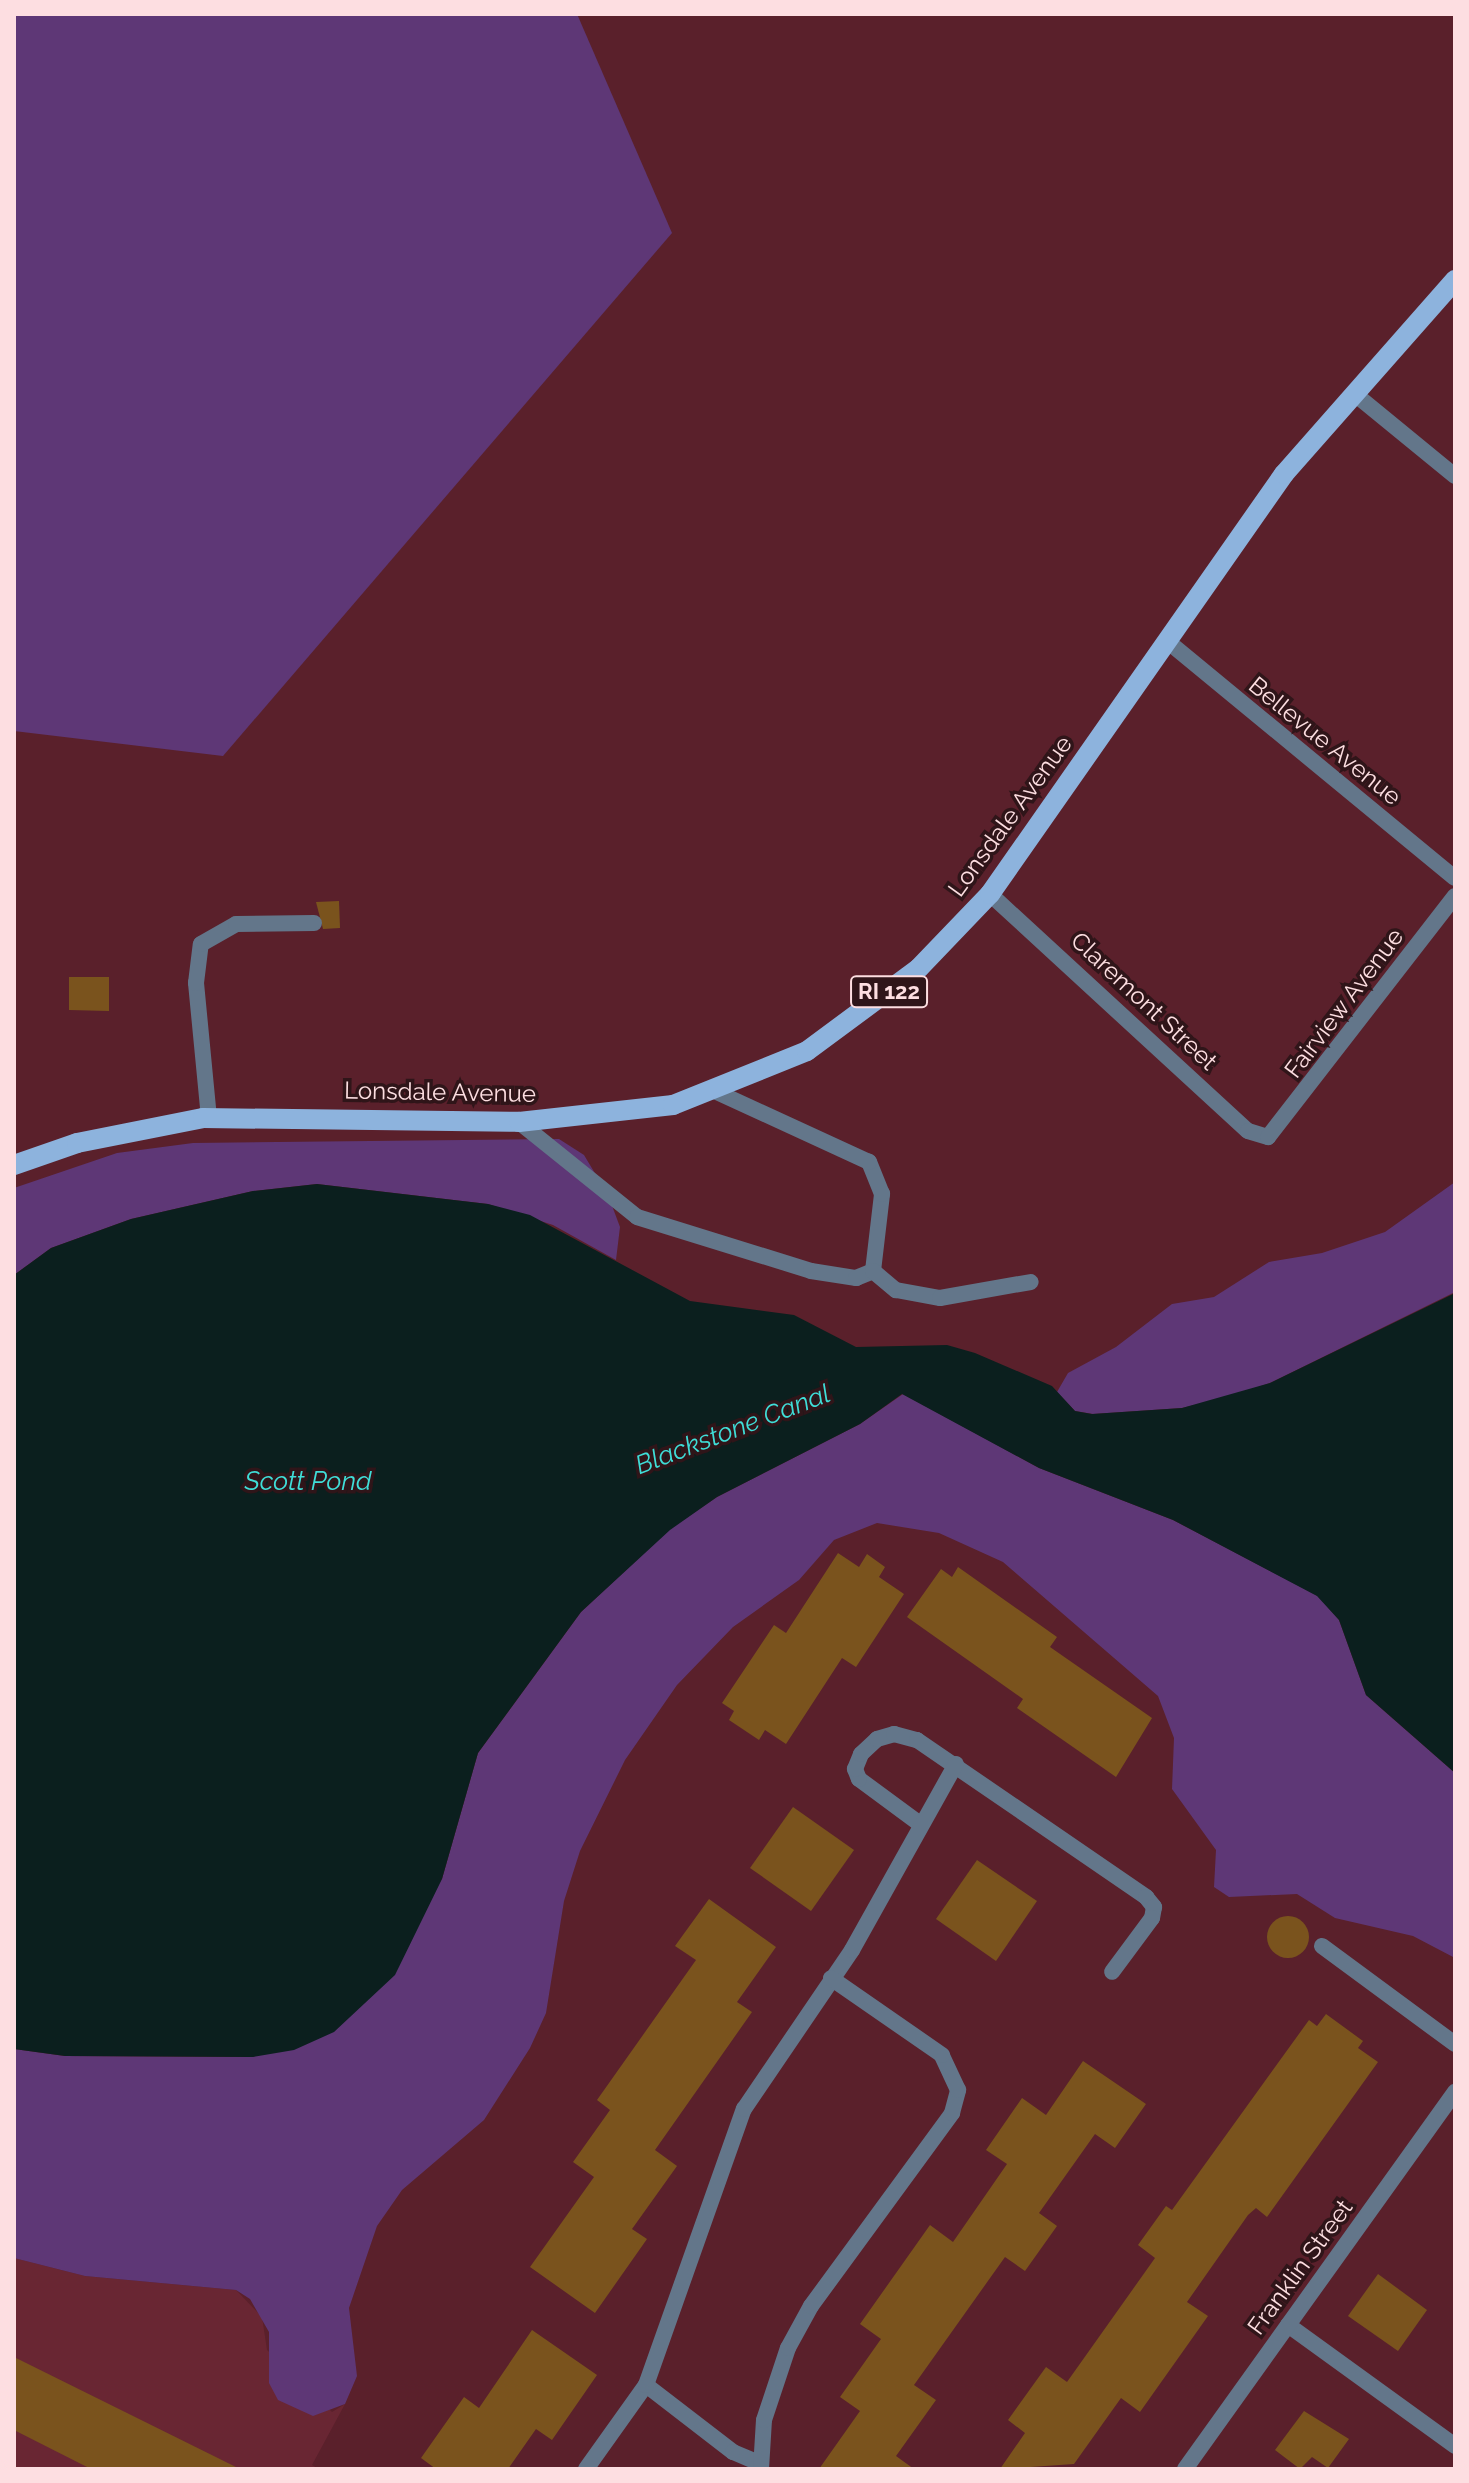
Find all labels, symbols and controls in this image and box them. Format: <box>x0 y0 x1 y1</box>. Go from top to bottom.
street label: Bellevue Avenue <box>1243 671 1407 811</box>
street label: Lonsdale Avenue <box>942 730 1078 902</box>
street label: Fairview Avenue <box>1278 922 1410 1084</box>
street label: Claremont Street <box>1065 926 1223 1076</box>
road number: RI 122 <box>849 974 929 1010</box>
street label: Lonsdale Avenue <box>343 1076 537 1108</box>
water label: Blackstone Canal <box>631 1378 835 1482</box>
water label: Scott Pond <box>244 1466 372 1498</box>
street label: Franklin Street <box>1241 2194 1359 2340</box>

